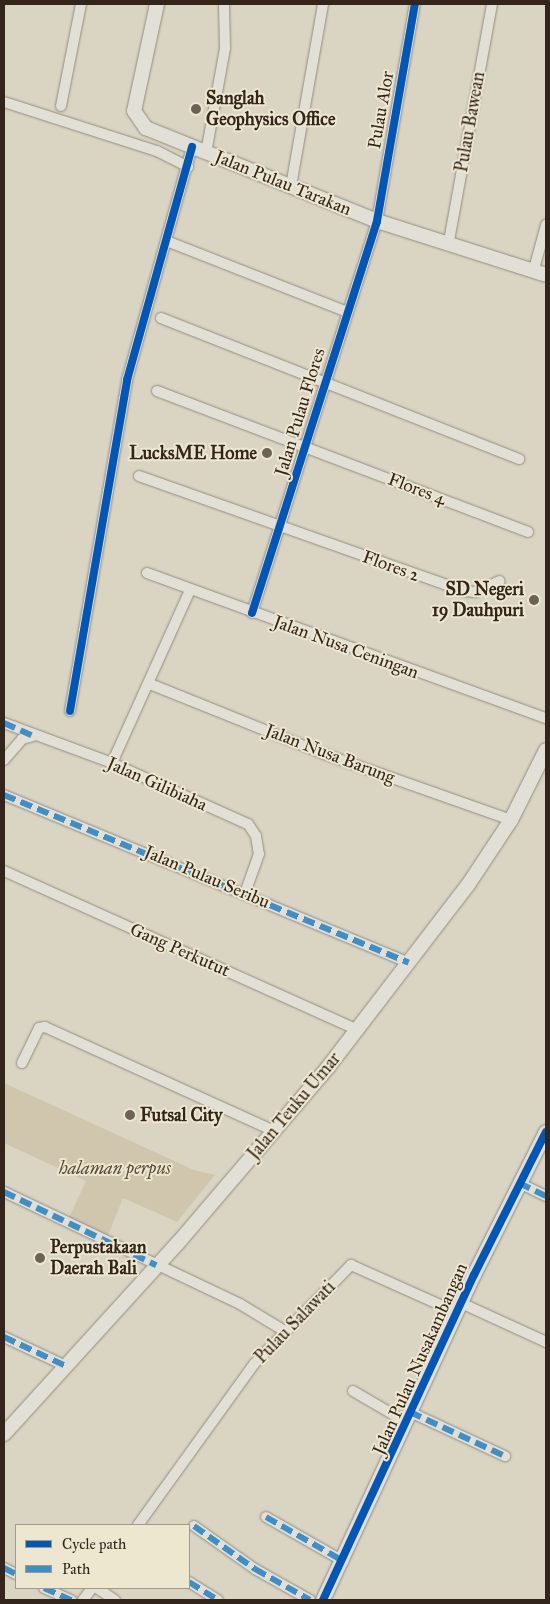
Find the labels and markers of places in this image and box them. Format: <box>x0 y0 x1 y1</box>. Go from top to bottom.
place label: Sanglah Geophysics Office <box>206 88 335 130</box>
marker: Sanglah Geophysics Office <box>190 103 202 115</box>
place label: LucksME Home <box>129 442 257 464</box>
marker: LucksME Home <box>261 447 273 459</box>
place label: SD Negeri 19 Dauhpuri <box>432 579 524 622</box>
marker: SD Negeri 19 Dauhpuri <box>528 594 540 606</box>
place label: Futsal City <box>140 1104 222 1126</box>
marker: Futsal City <box>124 1109 136 1121</box>
place label: Perpustakaan Daerah Bali <box>50 1237 147 1280</box>
marker: Perpustakaan Daerah Bali <box>34 1252 46 1264</box>

